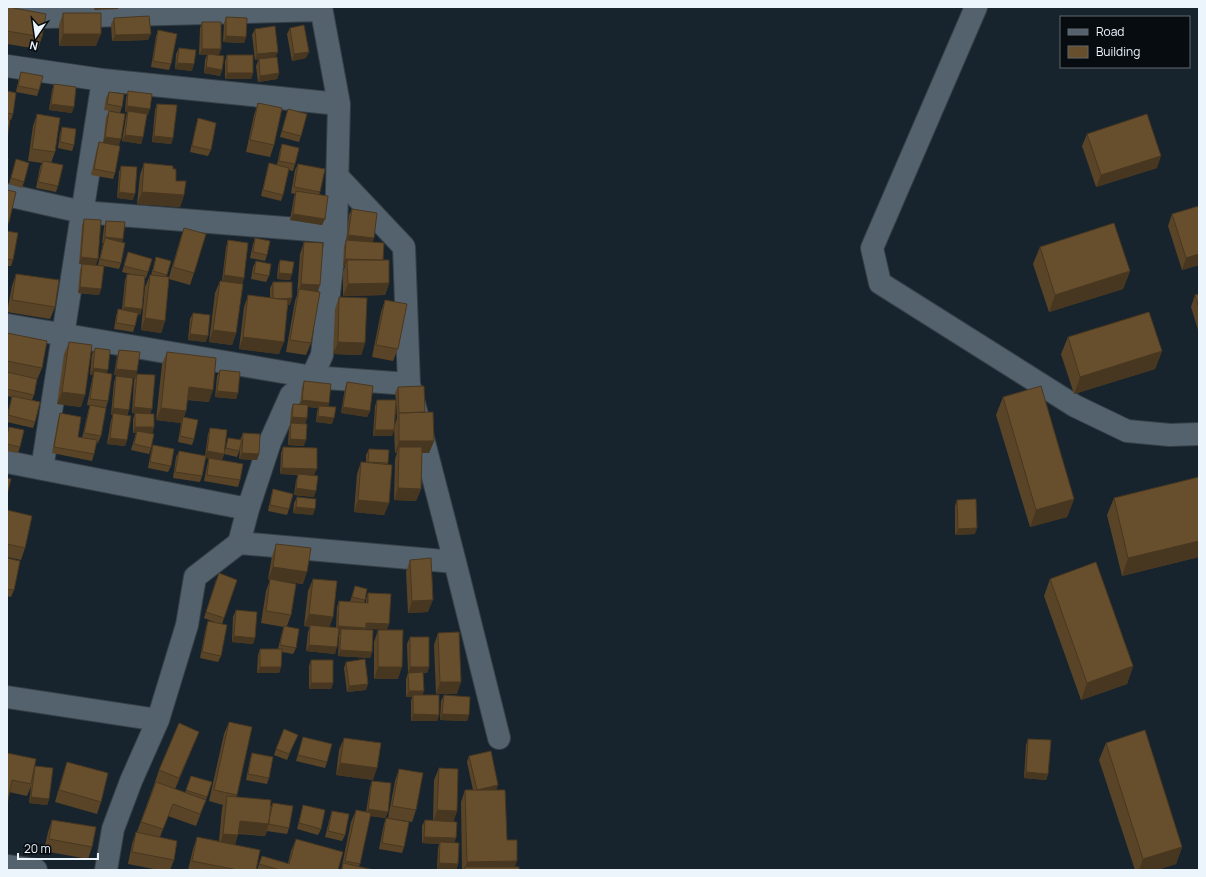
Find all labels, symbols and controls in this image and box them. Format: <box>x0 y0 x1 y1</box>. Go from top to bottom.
north arrow <box>16 16 56 56</box>
legend <box>1060 16 1190 68</box>
text: Road <box>1096 23 1124 40</box>
text: N <box>28 38 39 54</box>
text: Building <box>1096 43 1140 60</box>
scale bar <box>18 835 98 861</box>
text: 20 m <box>24 840 51 857</box>

